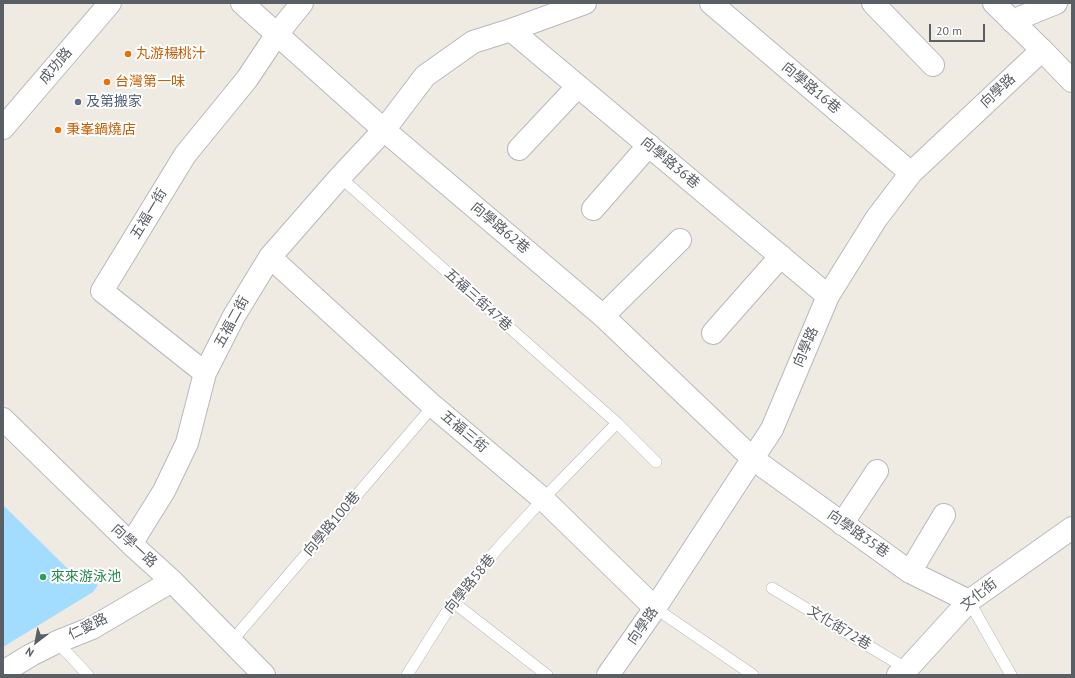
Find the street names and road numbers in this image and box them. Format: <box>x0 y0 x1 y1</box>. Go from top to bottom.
street label: 成功路 <box>36 45 76 87</box>
street label: 向學路16巷 <box>778 59 844 117</box>
street label: 向學路 <box>977 71 1019 111</box>
street label: 向學路36巷 <box>637 134 703 192</box>
street label: 五福一街 <box>127 186 171 242</box>
street label: 向學路62巷 <box>467 199 533 257</box>
street label: 五福三街47巷 <box>441 265 515 335</box>
street label: 五福二街 <box>211 293 253 351</box>
street label: 向學路 <box>790 324 822 370</box>
street label: 五福三街 <box>437 408 491 456</box>
street label: 向學路100巷 <box>300 488 364 560</box>
street label: 向學路35巷 <box>824 507 892 561</box>
street label: 向學一路 <box>108 521 160 571</box>
street label: 向學路58巷 <box>441 551 499 617</box>
street label: 文化街 <box>957 575 1001 615</box>
street label: 文化街72巷 <box>804 602 874 654</box>
street label: 向學路 <box>624 604 662 648</box>
street label: 仁愛路 <box>65 610 111 644</box>

